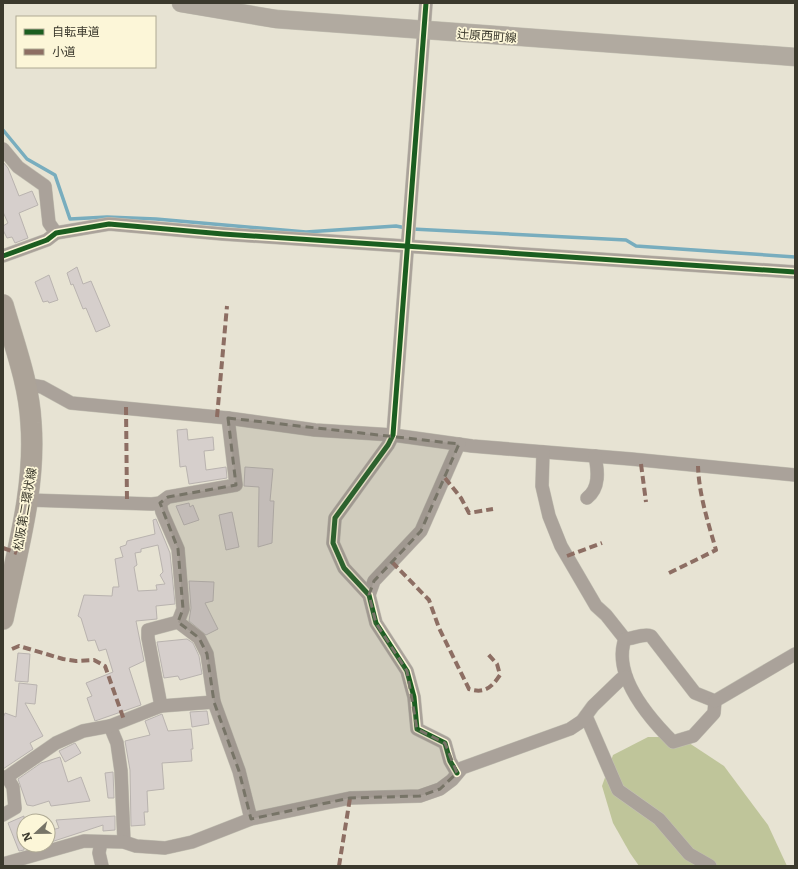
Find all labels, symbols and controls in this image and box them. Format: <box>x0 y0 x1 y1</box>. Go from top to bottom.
legend <box>16 16 156 68</box>
text: 自転車道 <box>52 22 100 40</box>
street label: 辻原西町線 <box>456 24 518 46</box>
text: 小道 <box>52 42 76 60</box>
street label: 松阪第二環状線 <box>8 466 40 552</box>
north arrow <box>16 813 56 853</box>
text: N <box>17 830 35 844</box>

